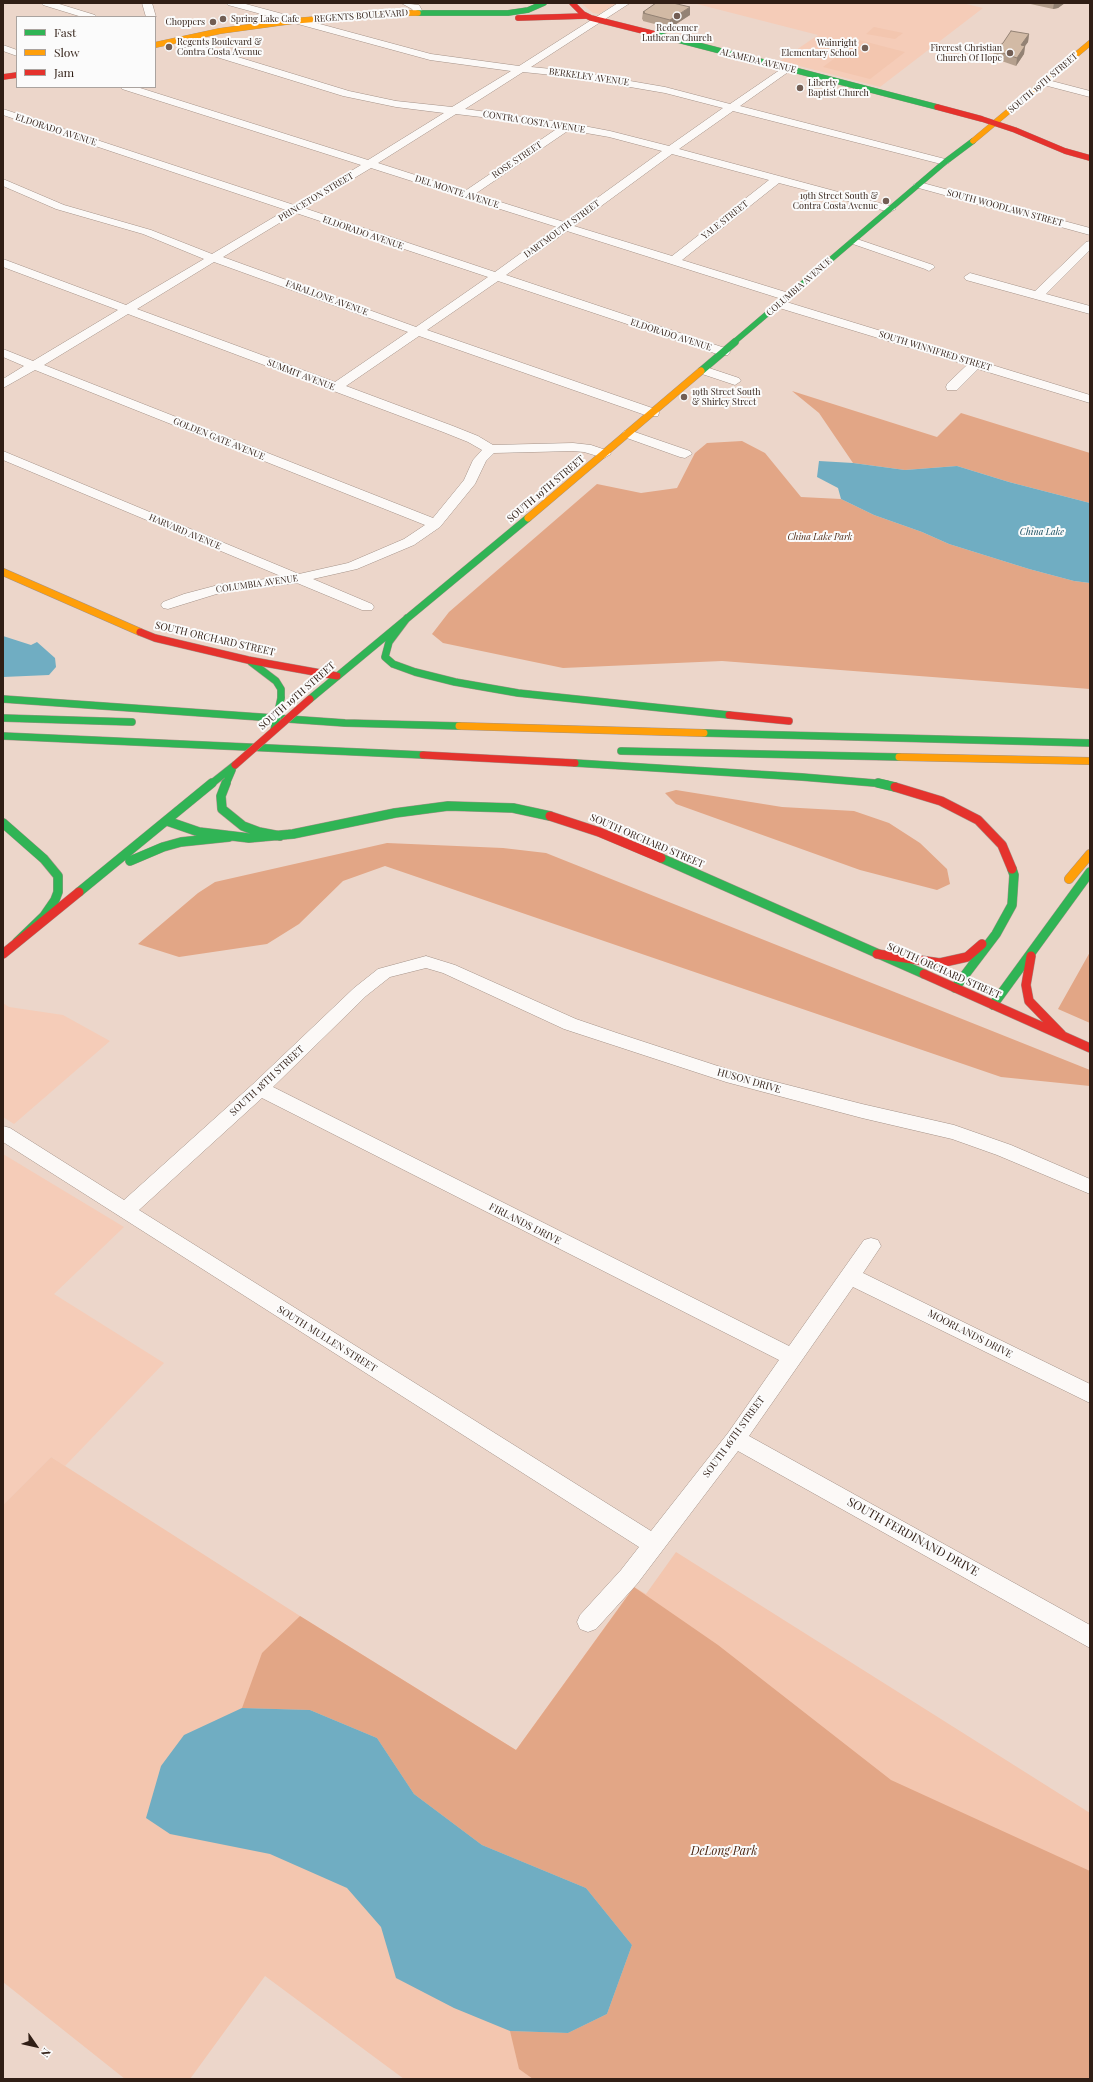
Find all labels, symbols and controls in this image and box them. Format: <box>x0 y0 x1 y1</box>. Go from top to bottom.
street label: REGENTS BOULEVARD <box>314 7 408 25</box>
marker: Redeemer Lutheran Church <box>672 11 682 21</box>
marker: Spring Lake Cafe <box>218 14 228 24</box>
place label: Spring Lake Cafe <box>231 14 299 24</box>
legend <box>16 16 156 88</box>
place label: Choppers <box>166 17 205 27</box>
marker: Choppers <box>208 17 218 27</box>
place label: Redeemer Lutheran Church <box>642 23 712 44</box>
text: Fast <box>54 24 76 40</box>
place label: Regents Boulevard & Contra Costa Avenue <box>177 37 262 58</box>
place label: Wainright Elementary School <box>781 38 857 59</box>
marker: Regents Boulevard & Contra Costa Avenue <box>164 42 174 52</box>
marker: Wainright Elementary School <box>860 43 870 53</box>
place label: Fircrest Christian Church Of Hope <box>930 43 1002 64</box>
text: Slow <box>54 44 80 60</box>
street label: ALAMEDA AVENUE <box>719 46 797 76</box>
marker: Fircrest Christian Church Of Hope <box>1005 48 1015 58</box>
street label: SOUTH 19TH STREET <box>1006 51 1080 115</box>
text: Jam <box>54 64 74 80</box>
street label: BERKELEY AVENUE <box>548 66 630 88</box>
place label: Liberty Baptist Church <box>808 78 869 99</box>
marker: Liberty Baptist Church <box>795 83 805 93</box>
street label: CONTRA COSTA AVENUE <box>482 109 586 135</box>
street label: ELDORADO AVENUE <box>14 112 98 148</box>
street label: ROSE STREET <box>490 139 544 181</box>
street label: PRINCETON STREET <box>276 170 356 224</box>
street label: DEL MONTE AVENUE <box>414 173 500 211</box>
street label: SOUTH WOODLAWN STREET <box>946 187 1064 229</box>
place label: 19th Street South & Contra Costa Avenue <box>793 191 878 212</box>
marker: 19th Street South & Contra Costa Avenue <box>881 196 891 206</box>
street label: DARTMOUTH STREET <box>522 198 602 260</box>
street label: YALE STREET <box>700 198 750 242</box>
street label: ELDORADO AVENUE <box>321 214 405 252</box>
street label: COLUMBIA AVENUE <box>764 256 834 318</box>
street label: FARALLONE AVENUE <box>284 278 370 318</box>
street label: ELDORADO AVENUE <box>629 317 713 353</box>
street label: SOUTH WINNIFRED STREET <box>877 329 993 373</box>
street label: SUMMIT AVENUE <box>266 357 336 393</box>
place label: 19th Street South & Shirley Street <box>692 387 761 408</box>
marker: 19th Street South & Shirley Street <box>679 392 689 402</box>
street label: GOLDEN GATE AVENUE <box>172 416 266 462</box>
street label: SOUTH 19TH STREET <box>505 453 587 525</box>
street label: HARVARD AVENUE <box>147 512 223 552</box>
water label: China Lake <box>1020 527 1064 537</box>
park label: China Lake Park <box>788 532 852 542</box>
street label: COLUMBIA AVENUE <box>215 573 299 595</box>
street label: SOUTH ORCHARD STREET <box>154 619 276 659</box>
street label: SOUTH 19TH STREET <box>256 660 338 732</box>
street label: SOUTH ORCHARD STREET <box>588 811 706 871</box>
street label: SOUTH ORCHARD STREET <box>885 941 1003 1001</box>
street label: SOUTH 18TH STREET <box>227 1043 307 1119</box>
street label: HUSON DRIVE <box>716 1066 782 1096</box>
street label: FIRLANDS DRIVE <box>487 1201 563 1247</box>
street label: SOUTH MULLEN STREET <box>275 1303 379 1375</box>
street label: MOORLANDS DRIVE <box>926 1307 1014 1361</box>
street label: SOUTH 16TH STREET <box>701 1394 767 1480</box>
street label: SOUTH FERDINAND DRIVE <box>844 1495 982 1579</box>
park label: DeLong Park <box>691 1844 757 1858</box>
north arrow <box>16 2026 56 2066</box>
text: N <box>38 2045 55 2060</box>

